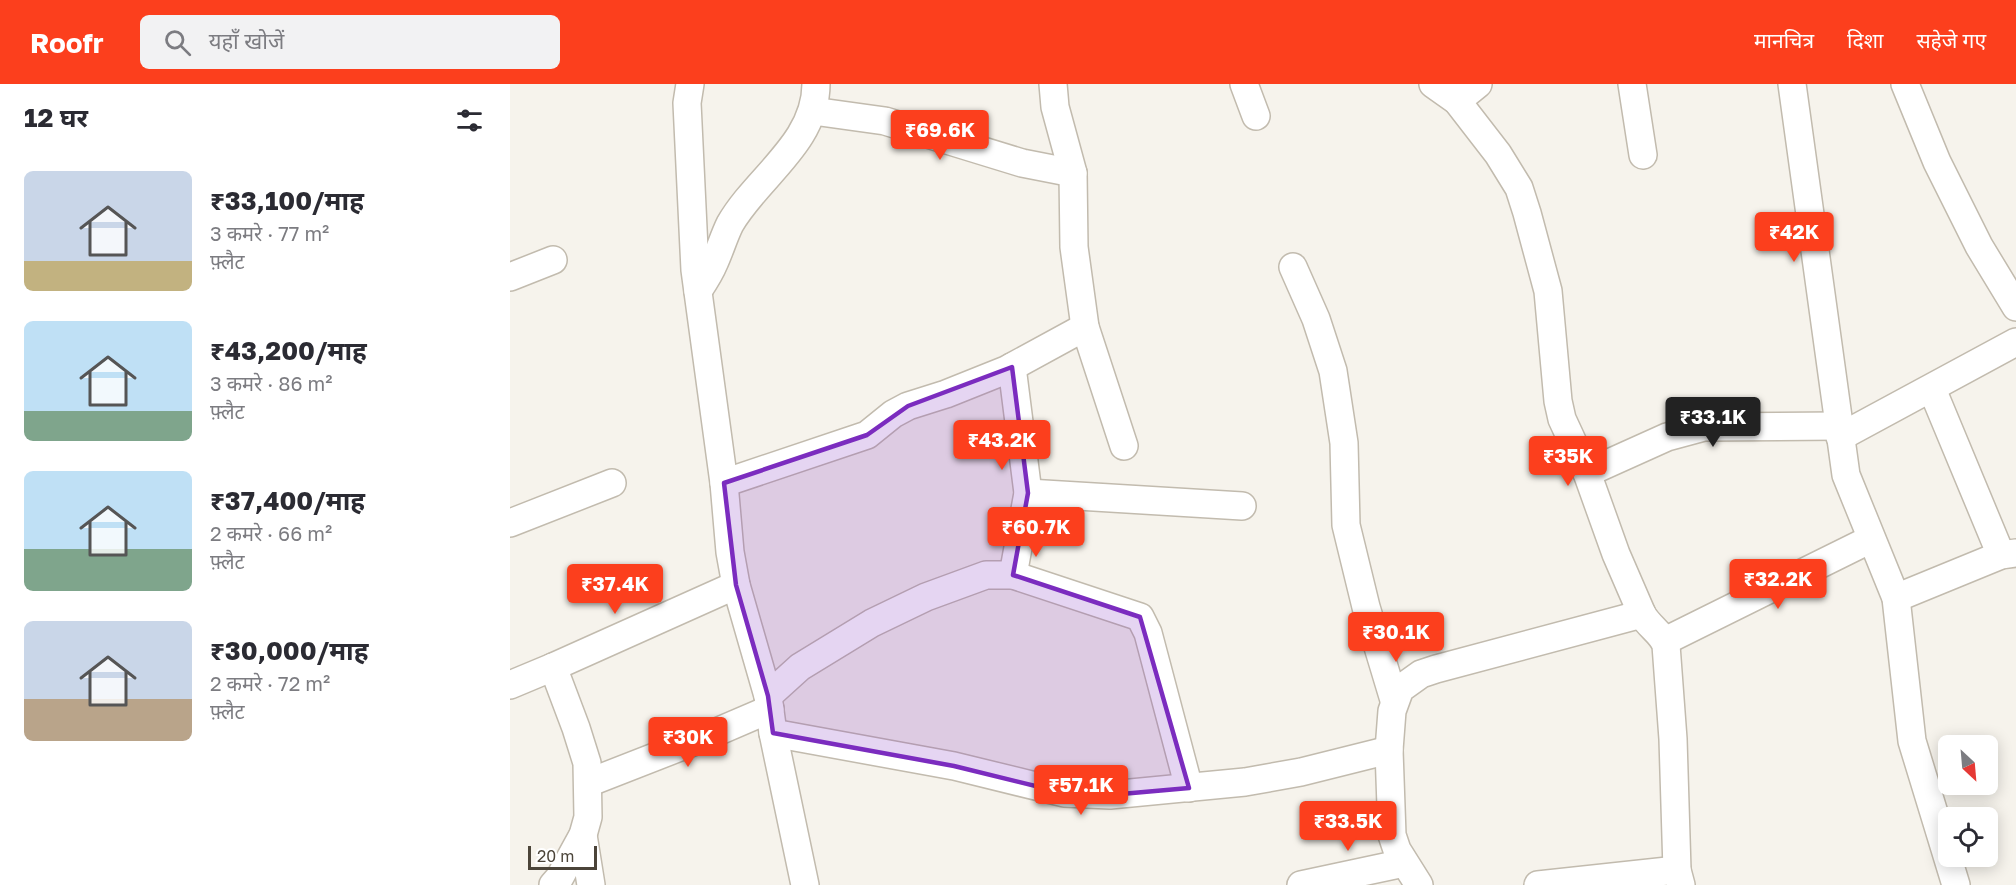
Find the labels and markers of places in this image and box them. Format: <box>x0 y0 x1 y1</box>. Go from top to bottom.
pin: ₹69.6K <box>891 110 989 161</box>
pin: ₹42K <box>1758 212 1830 263</box>
pin: ₹33.1K <box>1664 397 1762 448</box>
pin: ₹43.2K <box>953 420 1051 471</box>
pin: ₹35K <box>1532 436 1604 487</box>
pin: ₹60.7K <box>987 507 1085 558</box>
pin: ₹32.2K <box>1729 559 1827 610</box>
pin: ₹37.4K <box>566 564 664 615</box>
pin: ₹30.1K <box>1347 612 1445 663</box>
pin: ₹30K <box>652 717 724 768</box>
pin: ₹57.1K <box>1032 765 1130 816</box>
pin: ₹33.5K <box>1299 801 1397 852</box>

